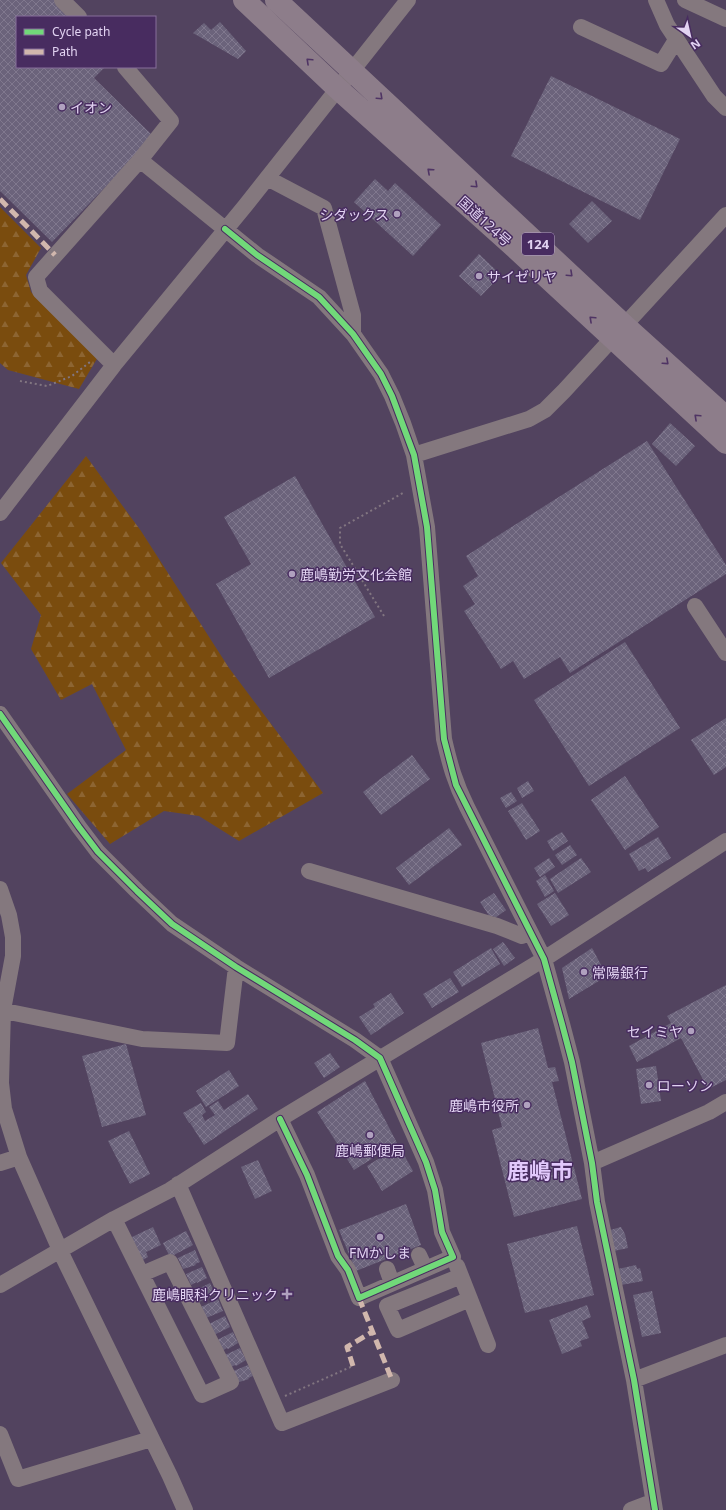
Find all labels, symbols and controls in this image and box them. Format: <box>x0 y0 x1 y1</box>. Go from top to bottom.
legend <box>16 16 156 68</box>
north arrow <box>670 16 710 56</box>
text: Cycle path <box>52 23 110 40</box>
text: N <box>688 36 704 53</box>
text: Path <box>52 43 78 60</box>
one-way arrow <box>306 59 314 66</box>
one-way arrow <box>375 92 383 100</box>
place label: イオン <box>70 98 112 117</box>
marker: イオン <box>57 102 67 112</box>
one-way arrow <box>427 169 435 176</box>
one-way arrow <box>470 181 478 188</box>
street label: 国道124号 <box>454 192 516 250</box>
place label: シダックス <box>319 205 389 224</box>
marker: シダックス <box>392 209 402 219</box>
road number: 124 <box>522 233 554 255</box>
place label: サイゼリヤ <box>487 267 557 286</box>
one-way arrow <box>565 269 573 277</box>
marker: サイゼリヤ <box>474 271 484 281</box>
one-way arrow <box>589 316 597 323</box>
one-way arrow <box>661 358 669 365</box>
one-way arrow <box>695 414 702 421</box>
place label: 鹿嶋勤労文化会館 <box>300 565 412 584</box>
marker: 鹿嶋勤労文化会館 <box>287 569 297 579</box>
place label: 常陽銀行 <box>592 963 648 982</box>
marker: 常陽銀行 <box>579 967 589 977</box>
place label: セイミヤ <box>627 1022 683 1041</box>
marker: セイミヤ <box>686 1026 696 1036</box>
place label: ローソン <box>657 1076 713 1095</box>
marker: ローソン <box>644 1080 654 1090</box>
place label: 鹿嶋市役所 <box>449 1096 519 1115</box>
marker: 鹿嶋市役所 <box>522 1100 532 1110</box>
marker: 鹿嶋郵便局 <box>365 1130 375 1140</box>
place label: 鹿嶋郵便局 <box>335 1141 405 1160</box>
district label: 鹿嶋市 <box>507 1155 573 1185</box>
marker: FMかしま <box>375 1232 385 1242</box>
place label: FMかしま <box>349 1243 411 1262</box>
place label: 鹿嶋眼科クリニック <box>152 1285 278 1304</box>
marker: 鹿嶋眼科クリニック <box>281 1288 293 1300</box>

